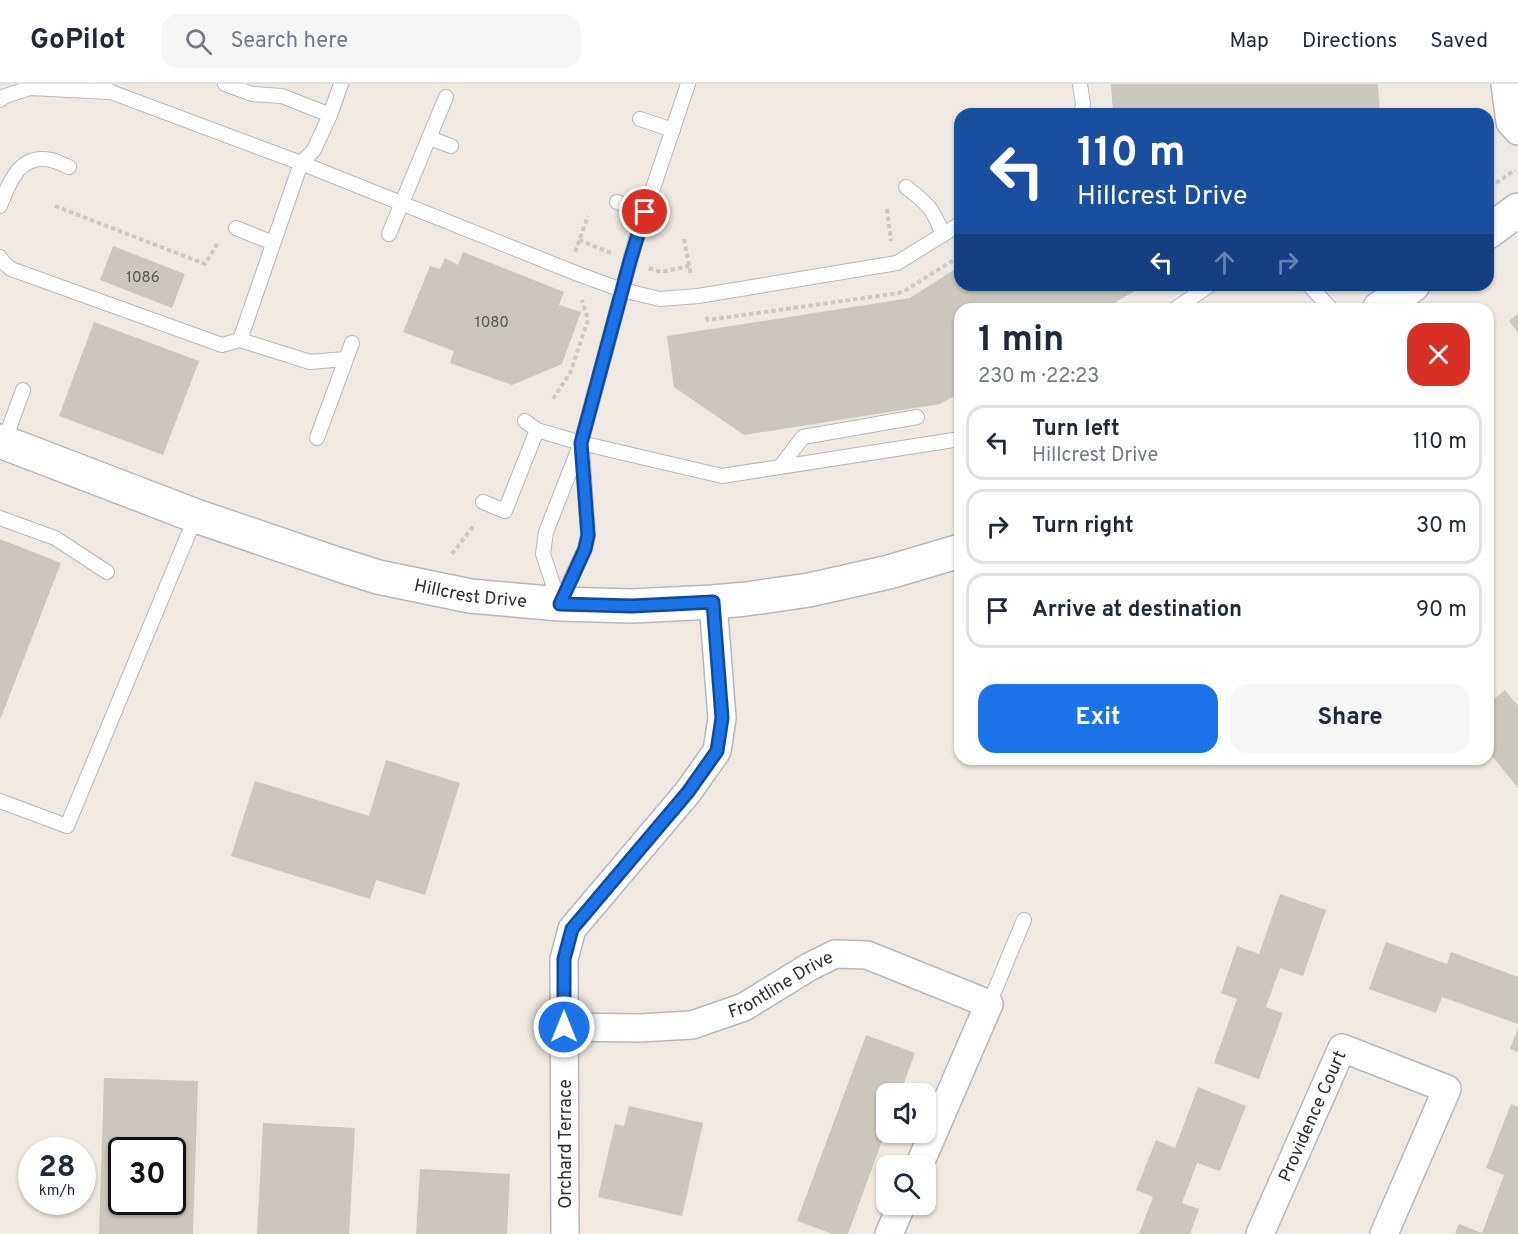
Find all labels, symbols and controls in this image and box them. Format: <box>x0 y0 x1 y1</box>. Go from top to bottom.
search box <box>161 14 581 68</box>
text: GoPilot <box>30 23 125 59</box>
icon: search <box>182 25 215 58</box>
text: Search here <box>230 28 348 55</box>
text: Map <box>1229 28 1269 55</box>
text: Directions <box>1302 28 1397 55</box>
text: Saved <box>1430 28 1488 55</box>
text: 110 m <box>1077 128 1186 181</box>
icon: left <box>978 132 1056 210</box>
text: Hillcrest Drive <box>1077 180 1247 214</box>
pin <box>619 186 670 237</box>
icon: arrive <box>628 195 661 228</box>
icon: left <box>1145 246 1178 279</box>
icon: ahead <box>1208 246 1241 279</box>
icon: right <box>1271 246 1304 279</box>
house number: 1086 <box>126 269 160 288</box>
house number: 1080 <box>475 314 509 333</box>
text: 1 min <box>978 318 1064 364</box>
button: close <box>1407 323 1470 386</box>
text: 230 m · 22:23 <box>978 364 1099 390</box>
text: Turn left <box>1032 416 1120 443</box>
icon: left <box>981 426 1014 459</box>
text: 110 m <box>1413 429 1467 456</box>
text: Hillcrest Drive <box>1032 443 1158 469</box>
icon: right <box>981 510 1014 543</box>
text: Turn right <box>1032 513 1134 540</box>
text: 30 m <box>1416 513 1467 540</box>
street label: Hillcrest Drive <box>412 575 528 614</box>
icon: arrive <box>981 594 1014 627</box>
text: Arrive at destination <box>1032 597 1242 624</box>
text: 90 m <box>1416 597 1467 624</box>
button: Exit <box>978 684 1218 753</box>
button: Share <box>1230 684 1470 753</box>
street label: Frontline Drive <box>726 947 838 1025</box>
position arrow <box>532 995 596 1059</box>
street label: Providence Court <box>1274 1047 1352 1186</box>
street label: Orchard Terrace <box>555 1079 578 1209</box>
map controls <box>876 1083 936 1215</box>
button: sound <box>876 1083 936 1143</box>
speed limit sign: 30 <box>108 1137 186 1215</box>
text: 28 <box>38 1150 76 1187</box>
button: search <box>876 1155 936 1215</box>
text: km/h <box>39 1182 75 1201</box>

